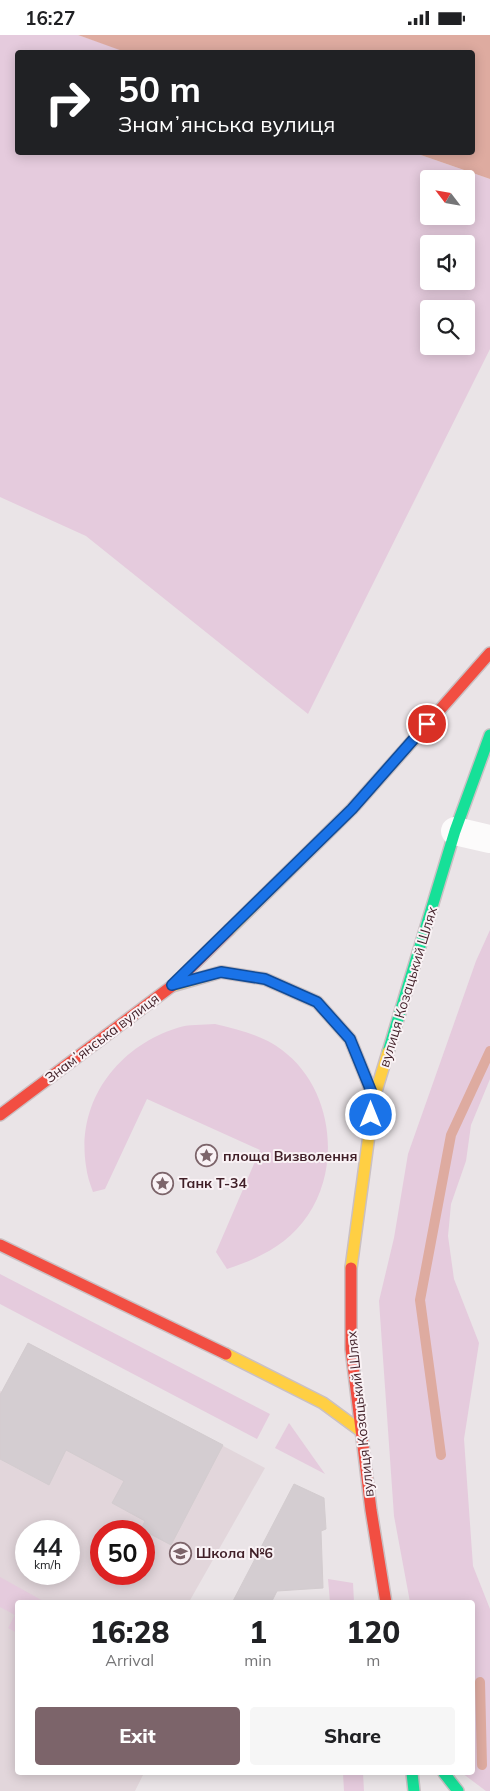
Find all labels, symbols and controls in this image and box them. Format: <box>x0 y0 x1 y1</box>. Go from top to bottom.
text: 16:27 <box>25 6 75 30</box>
text: 50 m <box>118 67 201 111</box>
icon: right <box>35 70 100 135</box>
text: Знамʼянська вулиця <box>118 110 335 138</box>
north arrow <box>420 170 475 225</box>
map controls <box>420 170 475 355</box>
button: sound <box>420 235 475 290</box>
button: search <box>420 300 475 355</box>
pin <box>406 703 448 745</box>
icon: arrive <box>413 710 441 738</box>
street label: вулиця Козацький Шлях <box>375 904 441 1070</box>
street label: Знамʼянська вулиця <box>41 989 163 1087</box>
position arrow <box>344 1088 396 1140</box>
place icon: площа Визволення <box>195 1144 219 1168</box>
place label: площа Визволення <box>223 1147 357 1165</box>
place icon: Танк Т-34 <box>151 1171 175 1195</box>
place label: Танк Т-34 <box>179 1174 247 1192</box>
street label: вулиця Козацький Шлях <box>342 1330 378 1498</box>
speed limit sign: 50 <box>90 1520 155 1585</box>
text: 44 <box>32 1531 63 1562</box>
school or university icon: Школа №6 <box>168 1541 192 1565</box>
place label: Школа №6 <box>196 1544 273 1562</box>
text: km/h <box>34 1557 61 1572</box>
text: 16:28 <box>90 1613 170 1651</box>
text: 1 <box>249 1613 267 1651</box>
text: 120 <box>346 1613 400 1651</box>
text: Arrival <box>105 1650 154 1670</box>
text: min <box>244 1650 272 1670</box>
text: m <box>366 1650 380 1670</box>
button: Exit <box>35 1707 240 1765</box>
button: Share <box>250 1707 455 1765</box>

